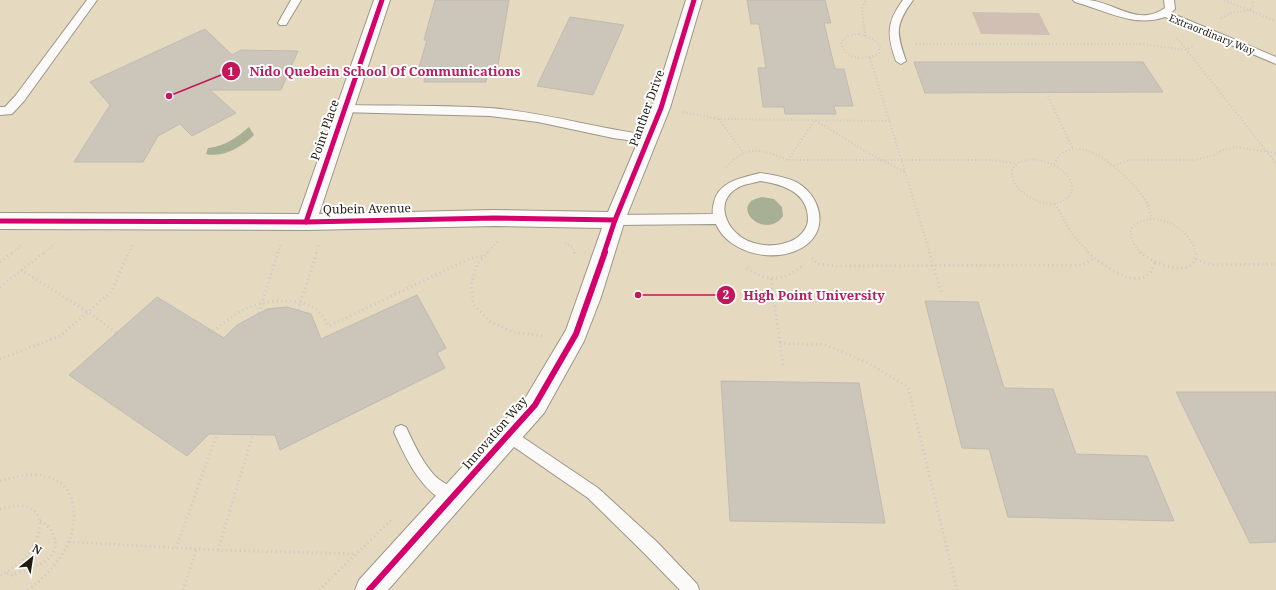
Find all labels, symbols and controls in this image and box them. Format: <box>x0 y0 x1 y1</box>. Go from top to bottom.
street label: Extraordinary Way <box>1167 10 1257 58</box>
callout: Nido Quebein School Of Communications <box>221 59 528 84</box>
text: Nido Quebein School Of Communications <box>250 62 520 80</box>
text: 1 <box>228 63 235 80</box>
street label: Panther Drive <box>625 67 668 149</box>
street label: Point Place <box>306 97 343 162</box>
street label: Qubein Avenue <box>323 199 411 218</box>
callout: High Point University <box>716 282 893 308</box>
text: 2 <box>723 286 730 303</box>
text: High Point University <box>743 286 885 304</box>
street label: Innovation Way <box>458 392 531 473</box>
north arrow <box>12 538 52 578</box>
text: N <box>30 540 45 558</box>

